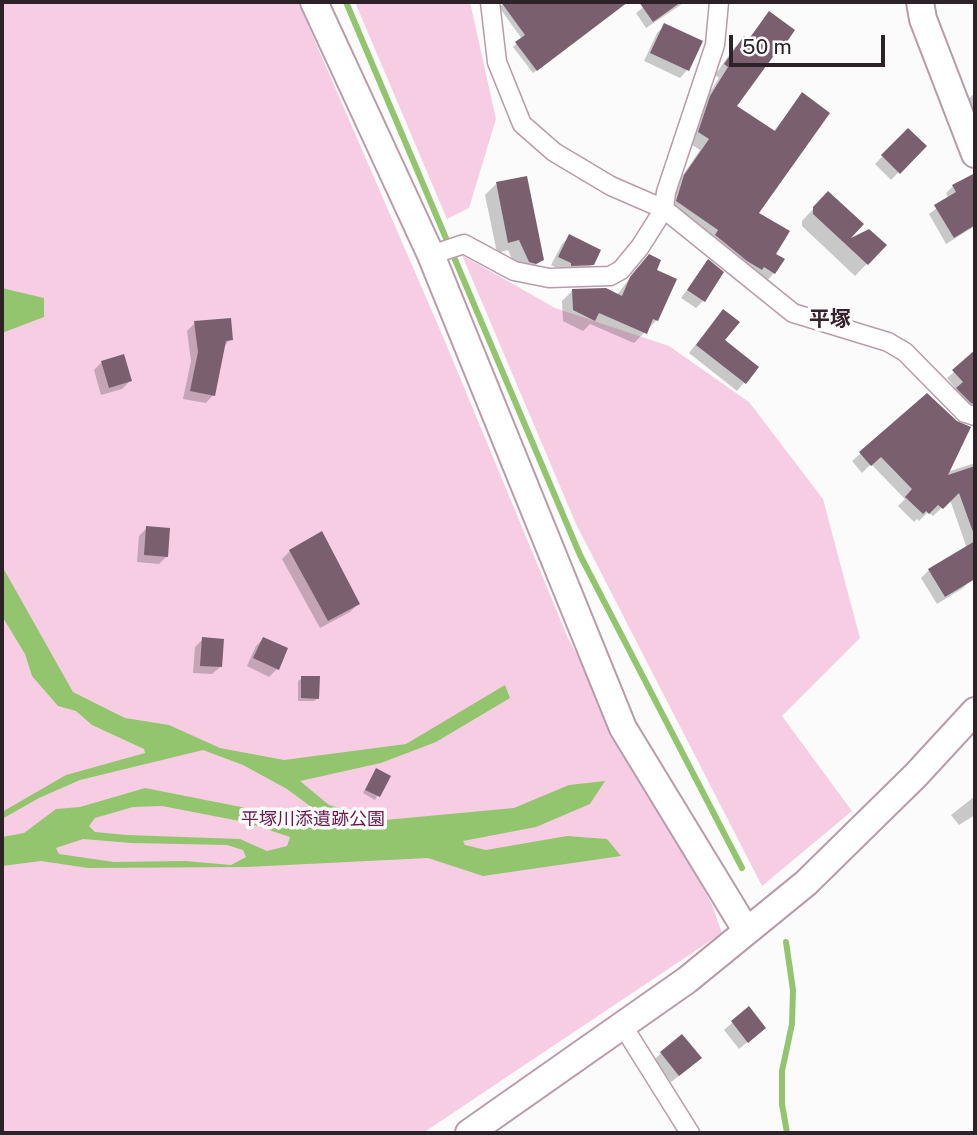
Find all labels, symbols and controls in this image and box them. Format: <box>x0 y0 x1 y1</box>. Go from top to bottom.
scale bar <box>732 21 888 65</box>
text: 50 m <box>742 34 792 59</box>
district label: 平塚 <box>809 307 851 333</box>
park label: 平塚川添遺跡公園 <box>241 808 385 830</box>

